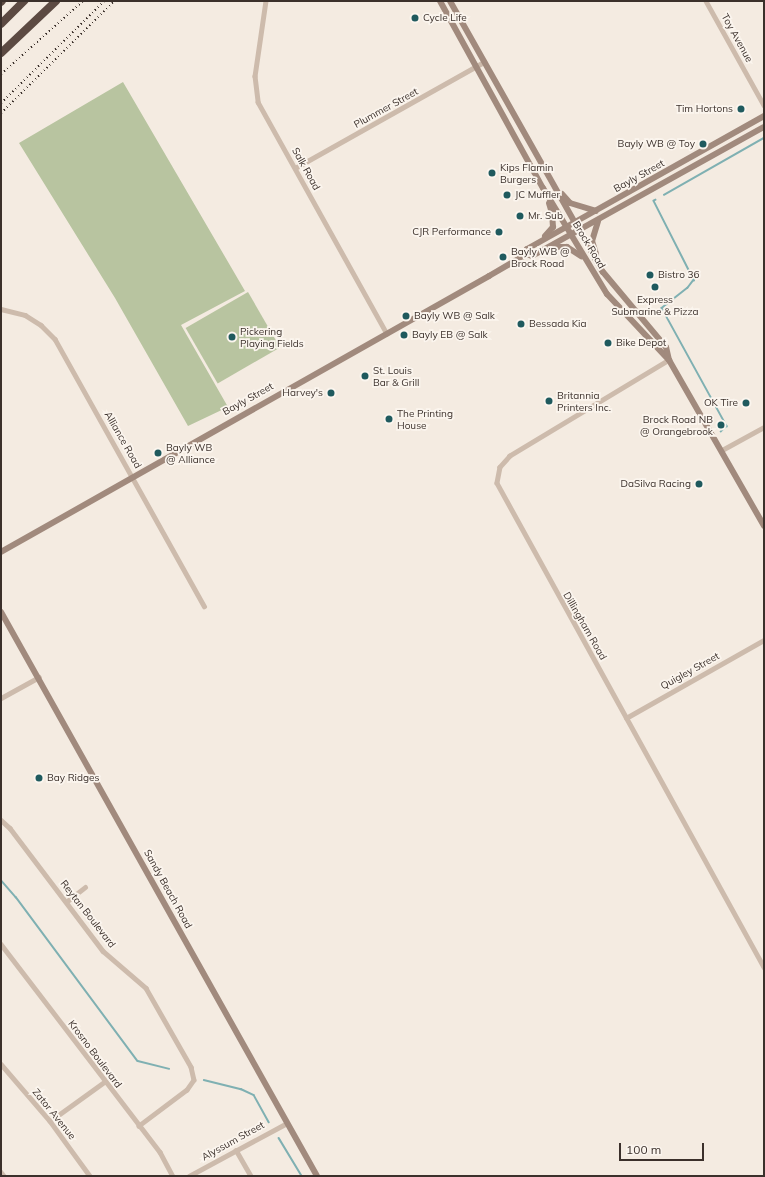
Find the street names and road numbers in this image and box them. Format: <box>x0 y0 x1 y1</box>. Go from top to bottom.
street label: Toy Avenue <box>719 12 755 64</box>
street label: Plummer Street <box>352 85 420 131</box>
street label: Salk Road <box>289 146 323 192</box>
street label: Bayly Street <box>612 157 666 195</box>
street label: Brock Road <box>570 219 608 271</box>
street label: Bayly Street <box>221 380 275 418</box>
street label: Alliance Road <box>102 409 144 471</box>
street label: Dillingham Road <box>561 590 609 662</box>
street label: Quigley Street <box>659 650 721 692</box>
street label: Sandy Beach Road <box>141 848 195 930</box>
street label: Reytan Boulevard <box>58 878 118 950</box>
street label: Krosno Boulevard <box>66 1018 124 1090</box>
street label: Zator Avenue <box>30 1086 78 1142</box>
street label: Alyssum Street <box>200 1119 266 1163</box>

